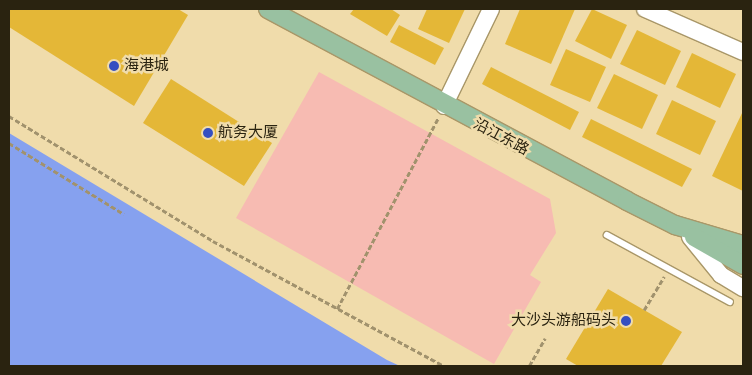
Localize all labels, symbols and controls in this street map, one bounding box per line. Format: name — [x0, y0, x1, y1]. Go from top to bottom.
place label: 海港城 — [124, 57, 169, 75]
marker: 海港城 — [108, 60, 120, 72]
street label: 沿江东路 — [470, 115, 532, 159]
place label: 航务大厦 — [218, 124, 278, 142]
marker: 航务大厦 — [202, 127, 214, 139]
place label: 大沙头游船码头 — [511, 312, 616, 330]
marker: 大沙头游船码头 — [620, 315, 632, 327]

